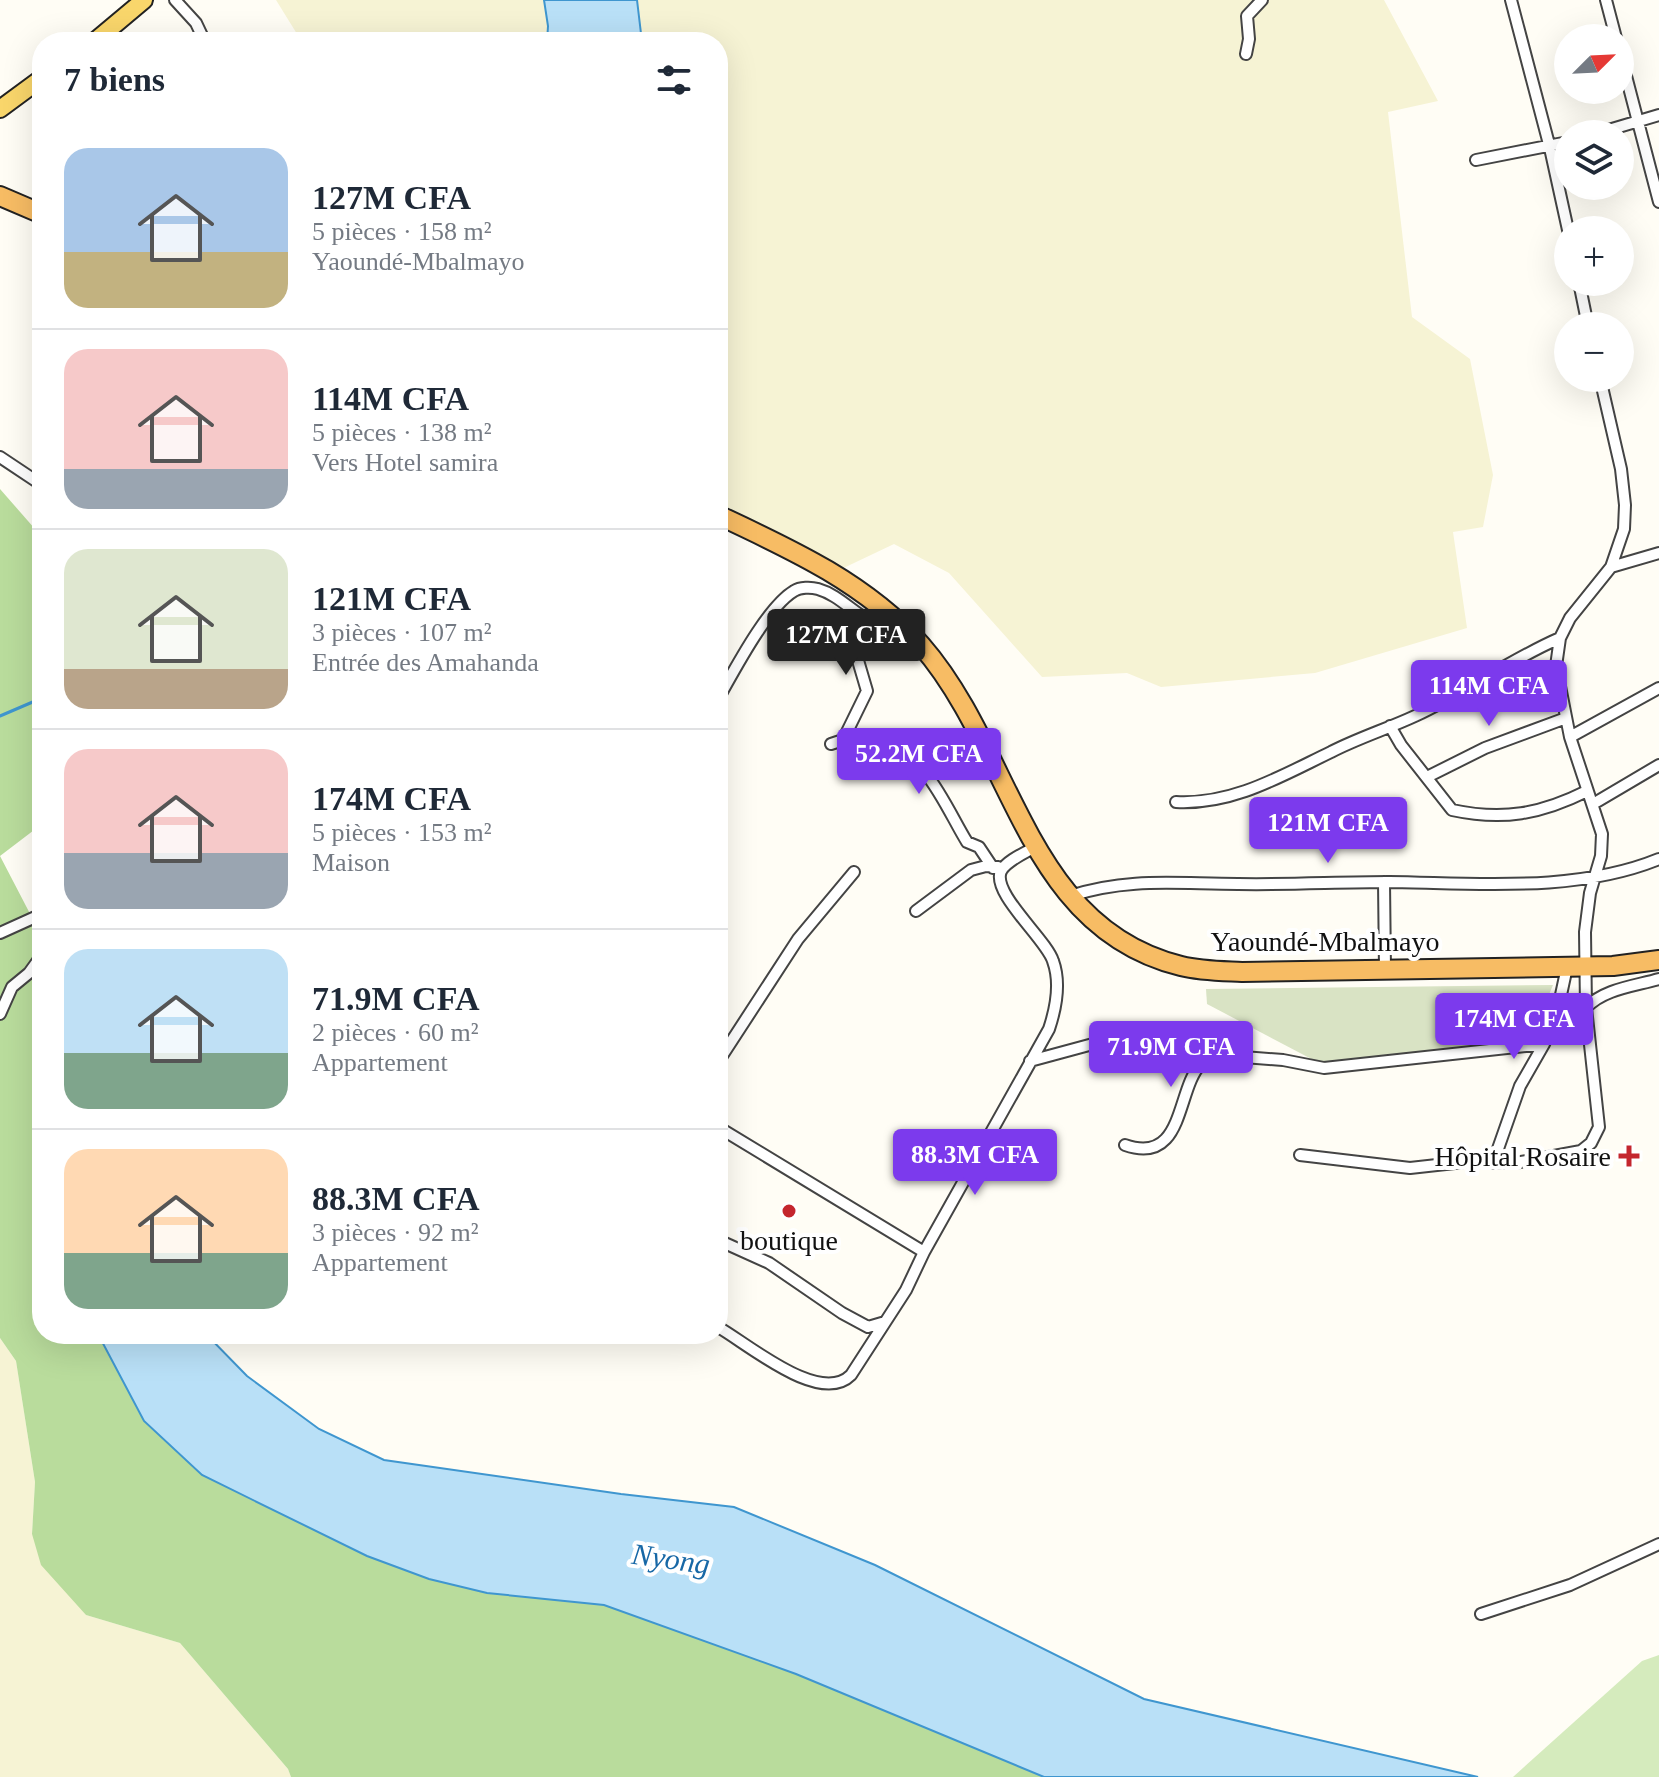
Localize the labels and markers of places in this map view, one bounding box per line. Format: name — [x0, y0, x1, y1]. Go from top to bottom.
pin: 127M CFA — [763, 609, 929, 677]
pin: 114M CFA — [1406, 660, 1572, 728]
pin: 52.2M CFA — [827, 728, 1011, 796]
pin: 121M CFA — [1245, 797, 1411, 865]
pin: 174M CFA — [1431, 993, 1597, 1061]
pin: 71.9M CFA — [1079, 1021, 1263, 1089]
pin: 88.3M CFA — [883, 1129, 1067, 1197]
place label: Hôpital Rosaire — [1434, 1141, 1611, 1172]
marker: Hôpital Rosaire — [1618, 1145, 1640, 1167]
marker: boutique — [780, 1202, 798, 1220]
place label: boutique — [740, 1225, 838, 1256]

